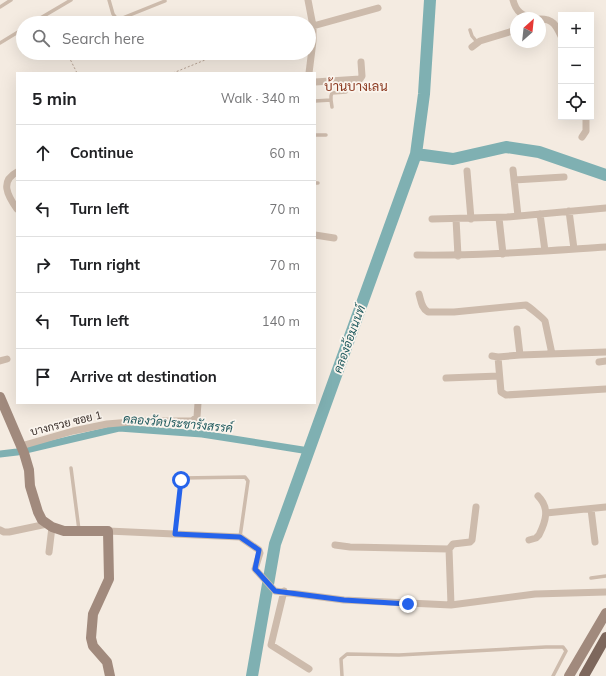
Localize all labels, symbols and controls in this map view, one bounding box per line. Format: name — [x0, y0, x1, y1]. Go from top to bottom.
north arrow — [510, 12, 546, 48]
map controls — [558, 12, 594, 120]
button: + — [558, 12, 594, 48]
search box — [16, 16, 316, 60]
icon: search — [30, 27, 52, 49]
text: Search here — [62, 29, 144, 48]
button: − — [558, 48, 594, 84]
district label: บ้านบางเลน — [324, 77, 388, 94]
button: locate — [558, 84, 594, 120]
text: 5 min — [32, 88, 77, 109]
text: Walk · 340 m — [221, 90, 300, 106]
icon: ahead — [32, 142, 54, 164]
text: Continue — [70, 143, 133, 162]
text: 60 m — [270, 145, 300, 161]
icon: left — [32, 198, 54, 220]
text: Turn left — [70, 199, 129, 218]
text: 70 m — [270, 201, 300, 217]
icon: right — [32, 254, 54, 276]
text: Turn right — [70, 255, 140, 274]
text: 70 m — [270, 257, 300, 273]
water label: คลองอ้อมนนท์ — [330, 301, 369, 375]
icon: left — [32, 310, 54, 332]
text: Turn left — [70, 311, 129, 330]
text: 140 m — [262, 313, 300, 329]
icon: arrive — [32, 366, 54, 388]
text: Arrive at destination — [70, 367, 217, 386]
street label: บางกรวย ซอย 1 — [29, 407, 103, 439]
water label: คลองวัดประชารังสรรค์ — [122, 411, 235, 435]
route start — [172, 471, 190, 489]
route end — [399, 595, 417, 613]

